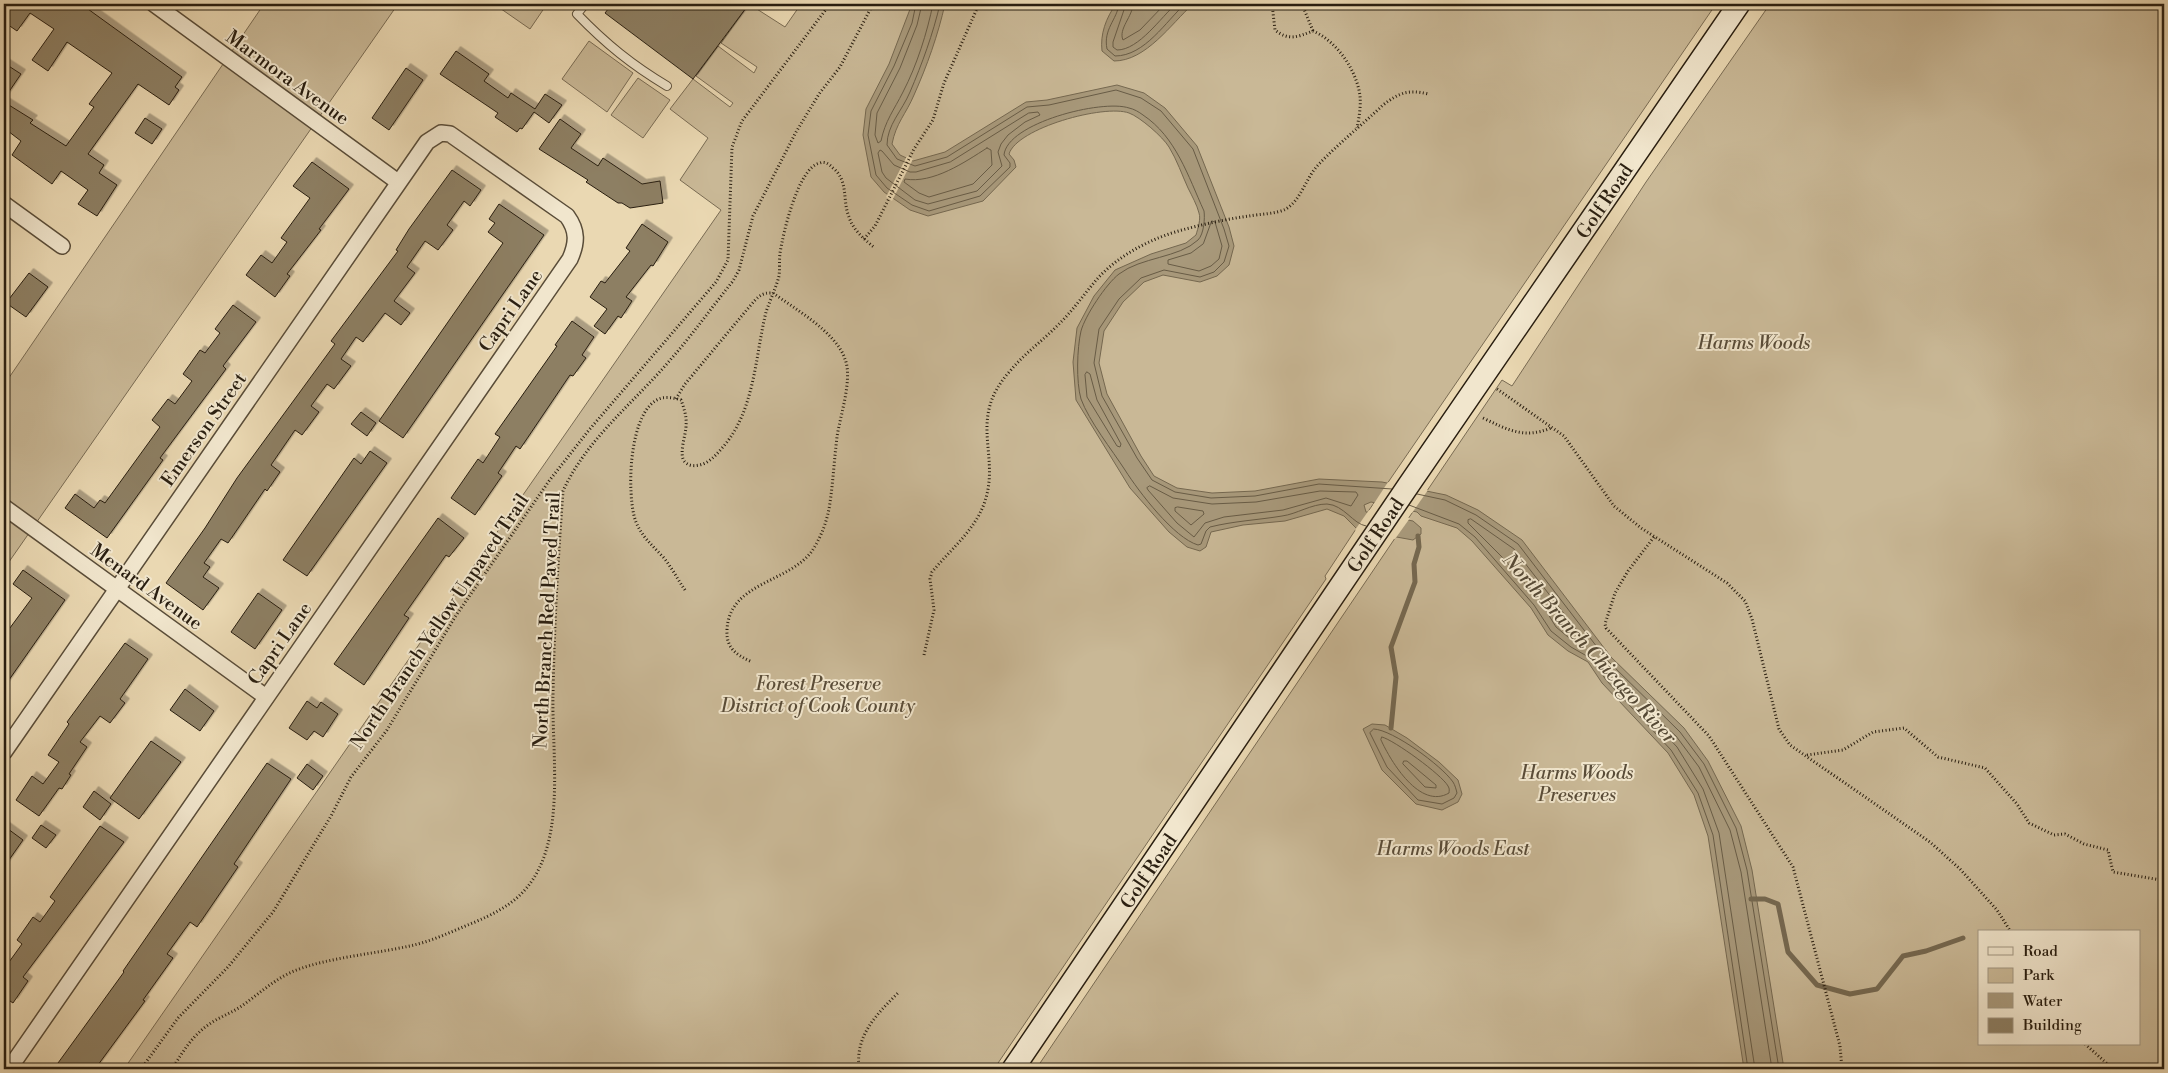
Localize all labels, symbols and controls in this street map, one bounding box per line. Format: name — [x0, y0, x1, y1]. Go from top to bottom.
street label: Marmora Avenue — [221, 25, 354, 131]
street label: Golf Road — [1571, 159, 1639, 244]
street label: Capri Lane — [474, 265, 548, 357]
park label: Harms Woods — [1697, 331, 1810, 355]
street label: Emerson Street — [156, 368, 252, 491]
street label: North Branch Yellow Unpaved Trail — [345, 489, 535, 754]
street label: North Branch Red Paved Trail — [528, 491, 566, 749]
street label: Golf Road — [1342, 493, 1410, 578]
street label: Menard Avenue — [86, 538, 207, 636]
water label: North Branch Chicago River — [1496, 548, 1682, 750]
street label: Capri Lane — [243, 598, 317, 690]
park label: Forest Preserve District of Cook County — [720, 672, 916, 718]
park label: Harms Woods Preserves — [1520, 761, 1633, 807]
street label: Golf Road — [1115, 829, 1183, 914]
park label: Harms Woods East — [1375, 837, 1530, 861]
legend — [1978, 930, 2140, 1046]
text: Road — [2023, 942, 2058, 961]
text: Park — [2023, 966, 2055, 985]
text: Water — [2022, 992, 2063, 1011]
text: Building — [2022, 1016, 2082, 1035]

